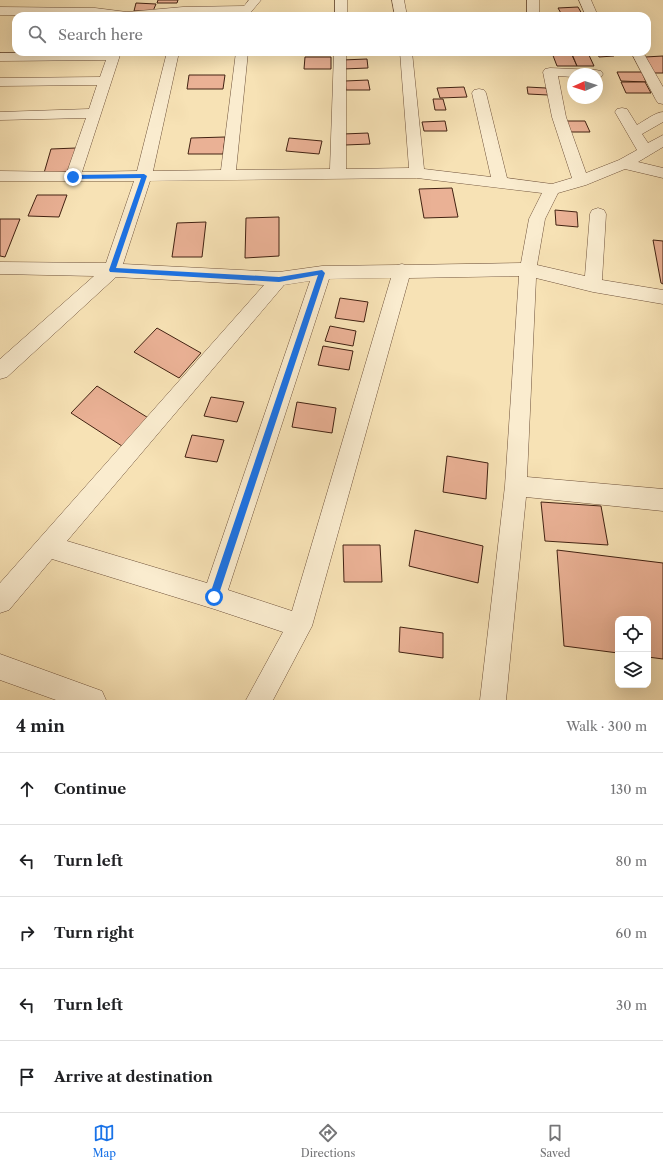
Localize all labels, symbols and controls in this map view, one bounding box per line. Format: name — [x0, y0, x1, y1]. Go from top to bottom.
search box — [12, 12, 651, 56]
icon: search — [26, 23, 48, 45]
text: Search here — [58, 25, 143, 44]
north arrow — [567, 68, 603, 104]
route end — [64, 168, 82, 186]
route start — [205, 588, 223, 606]
map controls — [615, 616, 651, 688]
button: locate — [615, 616, 651, 652]
button: layers — [615, 652, 651, 688]
text: 4 min — [16, 716, 65, 736]
text: Walk · 300 m — [566, 718, 647, 734]
icon: ahead — [16, 778, 38, 800]
text: Continue — [54, 779, 126, 798]
text: 130 m — [611, 781, 647, 797]
icon: left — [16, 850, 38, 872]
text: Turn left — [54, 851, 123, 870]
text: 80 m — [615, 853, 647, 869]
icon: right — [16, 922, 38, 944]
text: Turn right — [54, 923, 134, 942]
text: 60 m — [616, 925, 647, 941]
icon: left — [16, 994, 38, 1016]
text: Turn left — [54, 995, 123, 1014]
text: 30 m — [616, 997, 647, 1013]
icon: arrive — [16, 1066, 38, 1088]
text: Arrive at destination — [54, 1067, 213, 1086]
tab: Map — [92, 1122, 116, 1160]
tab: Directions — [301, 1122, 355, 1160]
tab: Saved — [540, 1122, 571, 1160]

